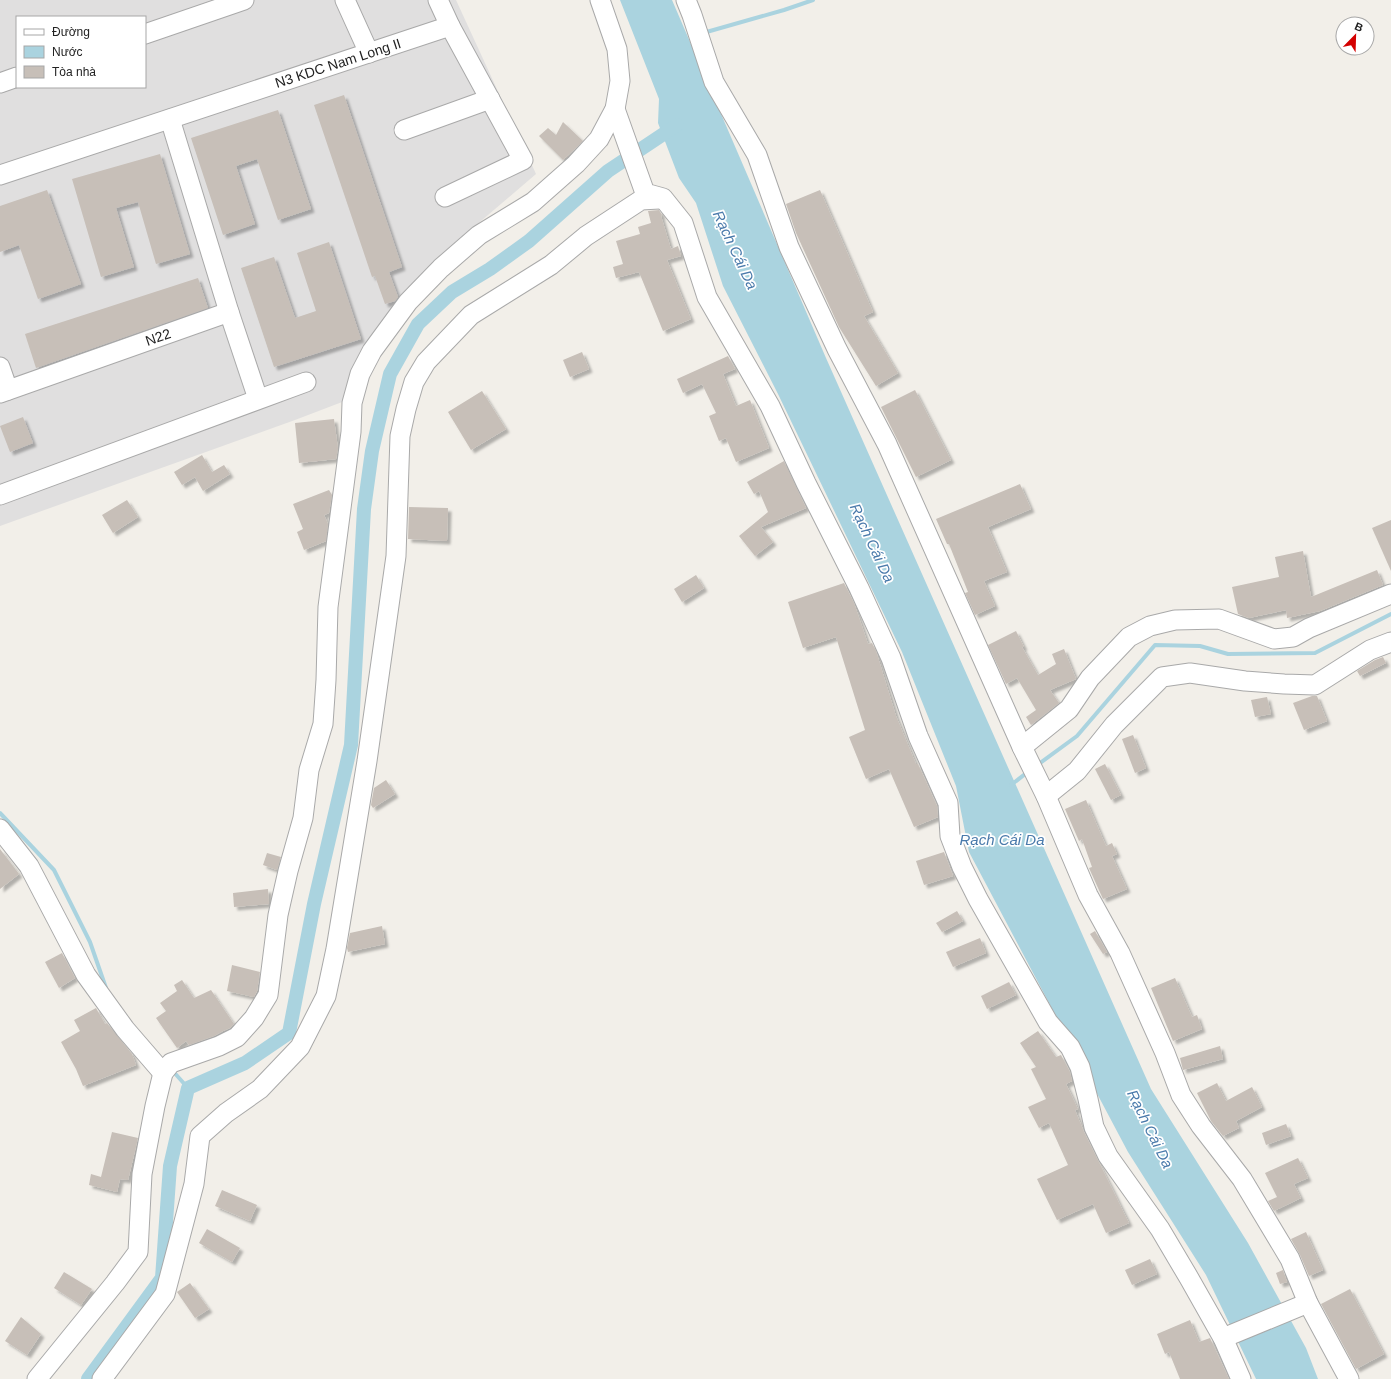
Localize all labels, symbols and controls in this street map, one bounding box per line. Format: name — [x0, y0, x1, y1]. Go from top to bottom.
legend — [16, 16, 146, 88]
north arrow — [1335, 16, 1375, 56]
text: B — [1353, 20, 1365, 34]
text: Đường — [52, 25, 90, 39]
street label: N3 KDC Nam Long II — [273, 35, 403, 91]
text: Nước — [52, 45, 83, 59]
text: Tòa nhà — [52, 65, 96, 79]
water label: Rạch Cái Da — [710, 208, 761, 292]
street label: N22 — [143, 325, 173, 349]
water label: Rạch Cái Da — [847, 501, 898, 585]
water label: Rạch Cái Da — [959, 831, 1045, 848]
water label: Rạch Cái Da — [1124, 1087, 1177, 1171]

